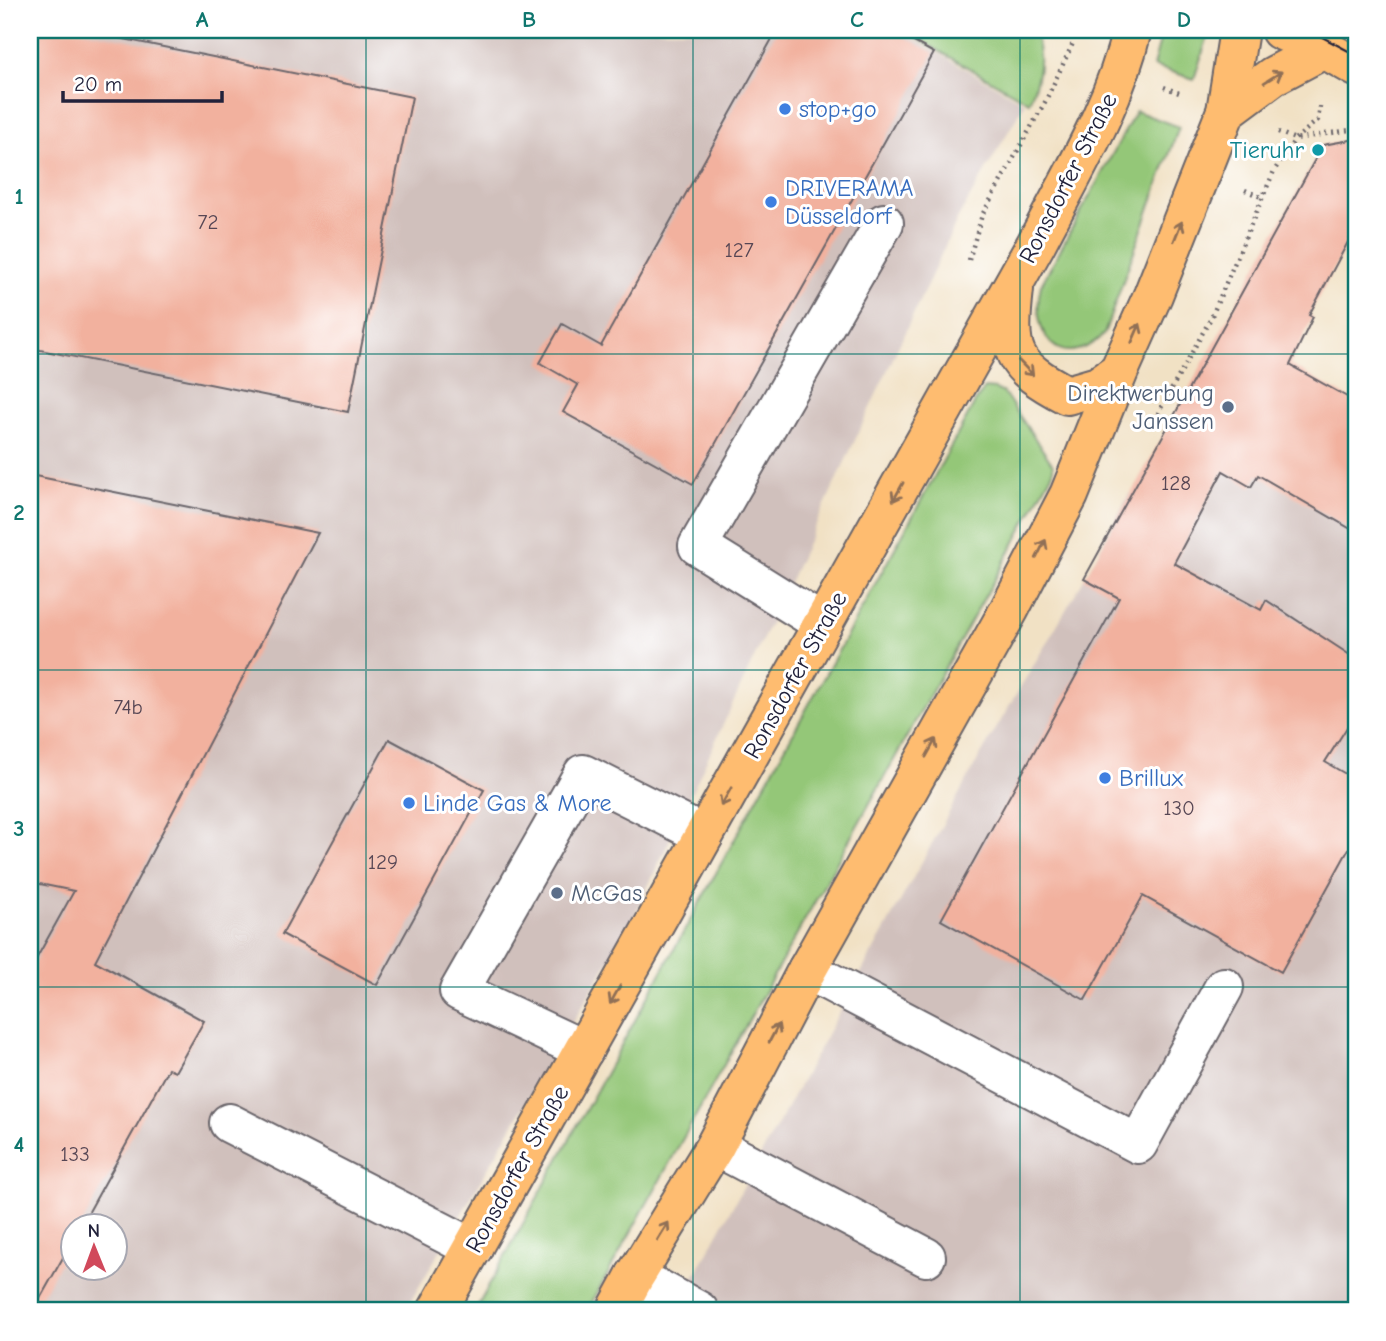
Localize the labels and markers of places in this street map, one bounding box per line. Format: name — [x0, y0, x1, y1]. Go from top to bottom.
place label: stop+go — [799, 95, 877, 123]
marker: stop+go — [777, 101, 793, 117]
place label: Tieruhr — [1230, 136, 1304, 164]
marker: Tieruhr — [1310, 142, 1326, 158]
place label: DRIVERAMA Düsseldorf — [785, 174, 914, 230]
marker: DRIVERAMA Düsseldorf — [763, 194, 779, 210]
place label: Direktwerbung Janssen — [1067, 379, 1214, 435]
marker: Direktwerbung Janssen — [1220, 399, 1236, 415]
place label: Brillux — [1119, 764, 1184, 792]
marker: Brillux — [1097, 770, 1113, 786]
place label: Linde Gas & More — [423, 789, 611, 817]
marker: Linde Gas & More — [401, 795, 417, 811]
place label: McGas — [571, 879, 642, 907]
marker: McGas — [549, 885, 565, 901]

